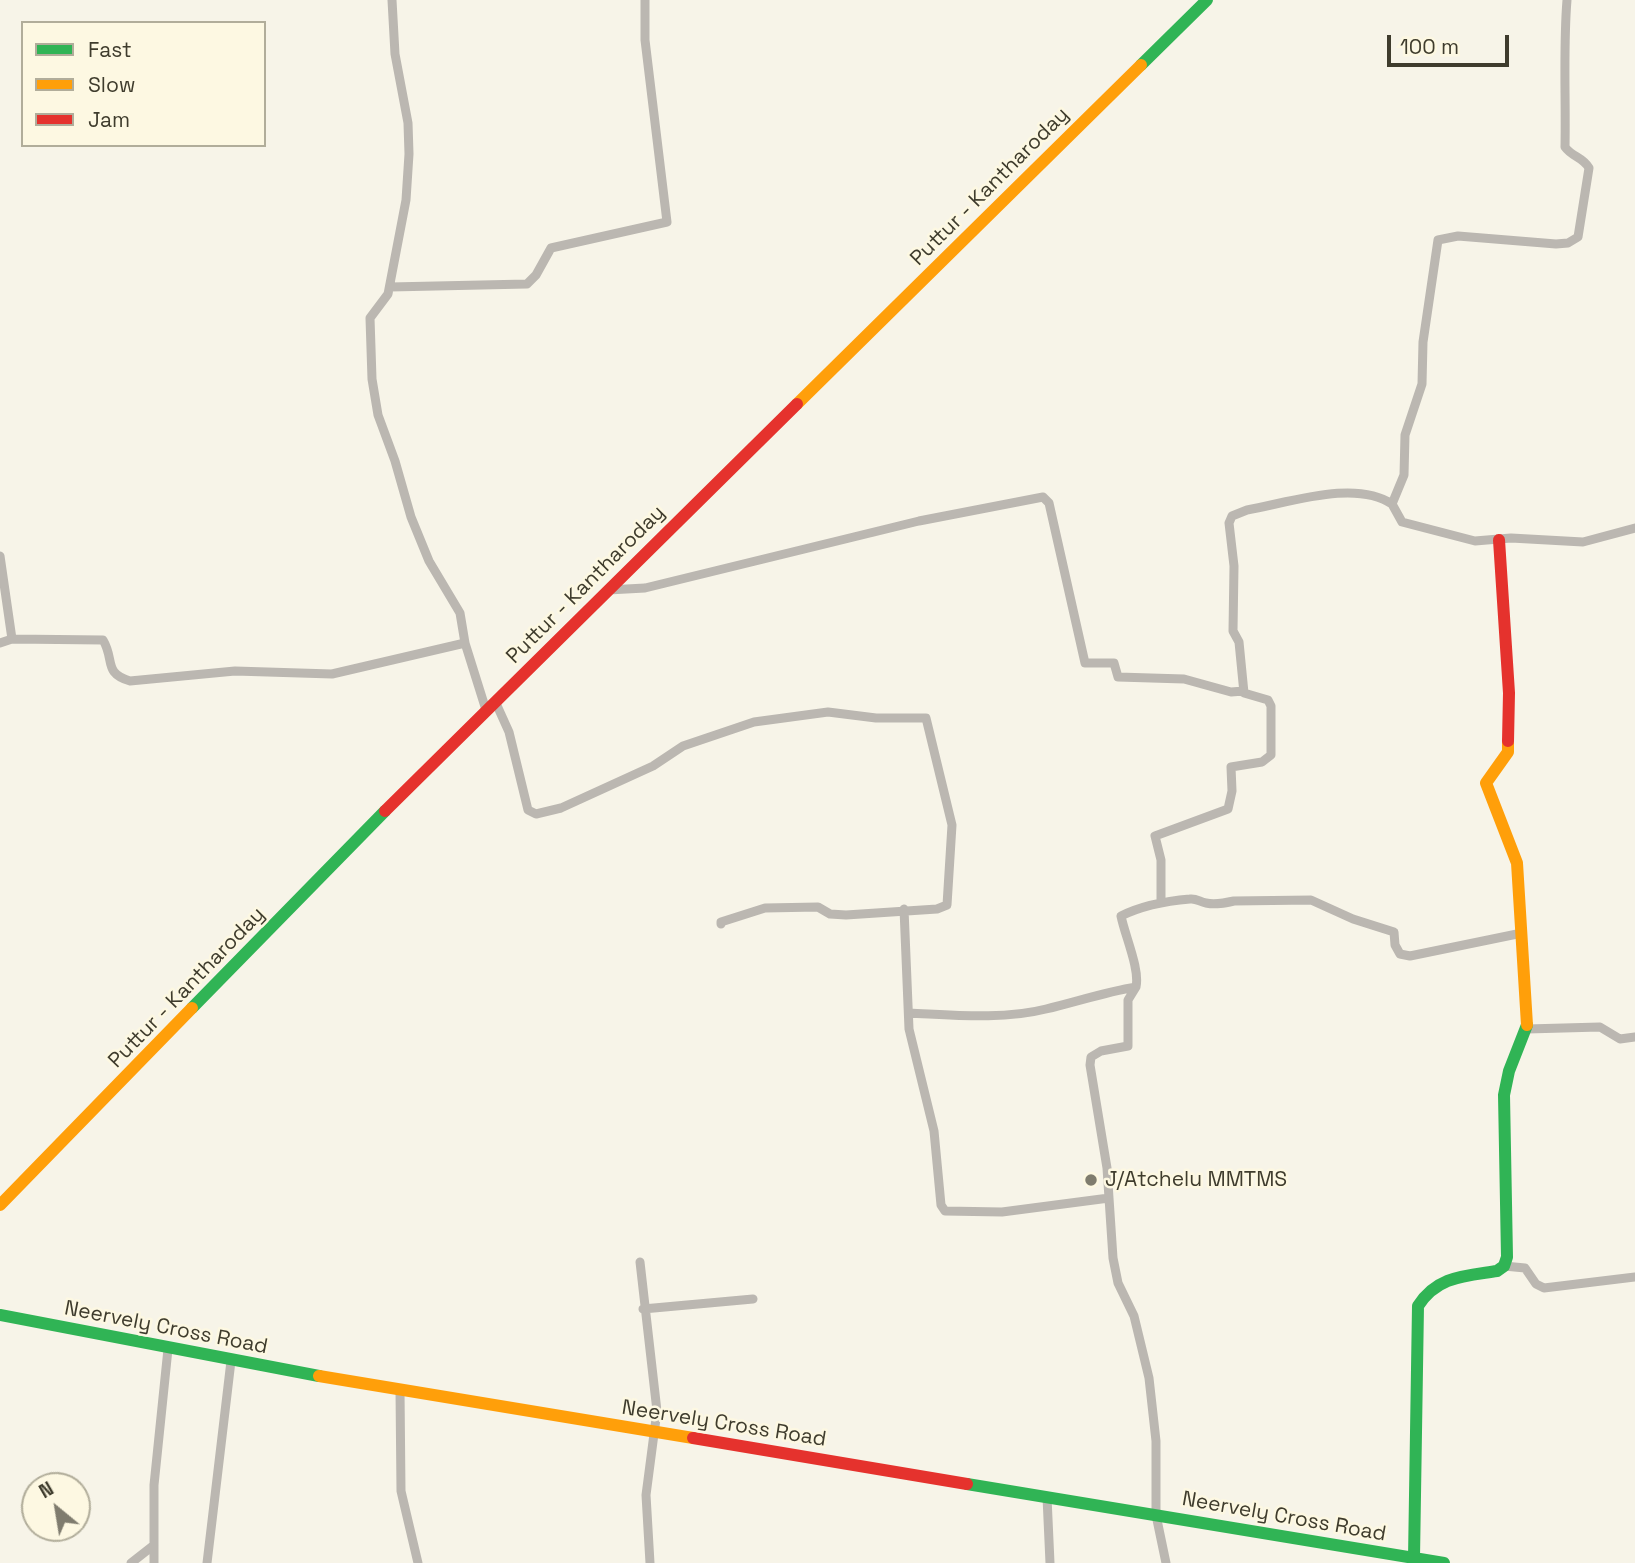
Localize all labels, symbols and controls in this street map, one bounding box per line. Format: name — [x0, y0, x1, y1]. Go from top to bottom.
legend — [21, 21, 266, 147]
scale bar — [1390, 21, 1512, 65]
text: 100 m — [1400, 33, 1459, 60]
text: Fast — [88, 36, 132, 63]
text: Slow — [88, 71, 136, 98]
street label: Puttur - Kantharoday — [906, 103, 1074, 271]
text: Jam — [88, 106, 130, 133]
street label: Puttur - Kantharoday — [502, 501, 670, 669]
street label: Puttur - Kantharoday — [104, 902, 270, 1074]
place label: J/Atchelu MMTMS — [1105, 1167, 1287, 1193]
marker: J/Atchelu MMTMS — [1083, 1172, 1099, 1188]
street label: Neervely Cross Road — [62, 1296, 270, 1360]
street label: Neervely Cross Road — [620, 1395, 828, 1453]
north arrow — [21, 1472, 91, 1542]
text: N — [34, 1476, 58, 1504]
street label: Neervely Cross Road — [1180, 1487, 1388, 1547]

